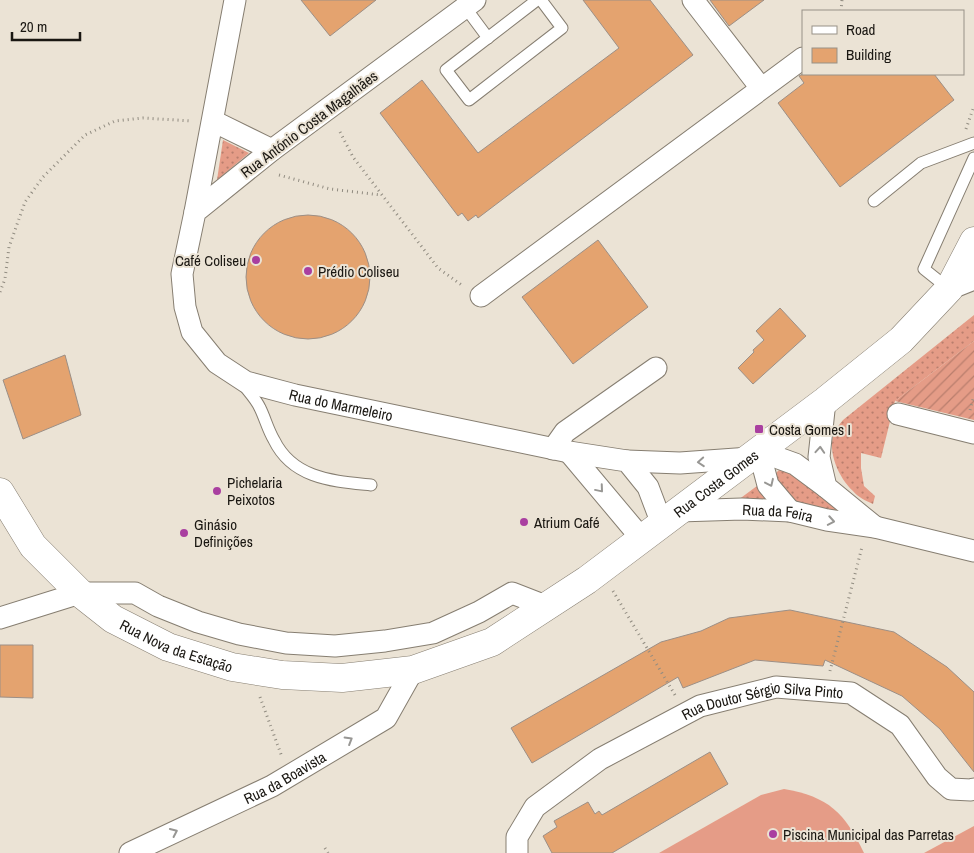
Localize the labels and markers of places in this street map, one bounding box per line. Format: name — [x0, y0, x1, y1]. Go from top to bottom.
place label: Café Coliseu — [175, 250, 246, 271]
marker: Café Coliseu — [250, 254, 262, 266]
place label: Prédio Coliseu — [318, 261, 399, 282]
marker: Prédio Coliseu — [302, 265, 314, 277]
place label: Costa Gomes I — [769, 419, 851, 440]
marker: Costa Gomes I — [753, 423, 765, 435]
place label: Pichelaria Peixotos — [227, 472, 283, 510]
marker: Pichelaria Peixotos — [211, 485, 223, 497]
place label: Atrium Café — [533, 512, 600, 533]
place label: Ginásio Definições — [194, 514, 253, 552]
marker: Atrium Café — [518, 516, 530, 528]
marker: Ginásio Definições — [178, 527, 190, 539]
place label: Piscina Municipal das Parretas — [783, 824, 954, 845]
marker: Piscina Municipal das Parretas — [767, 828, 779, 840]

